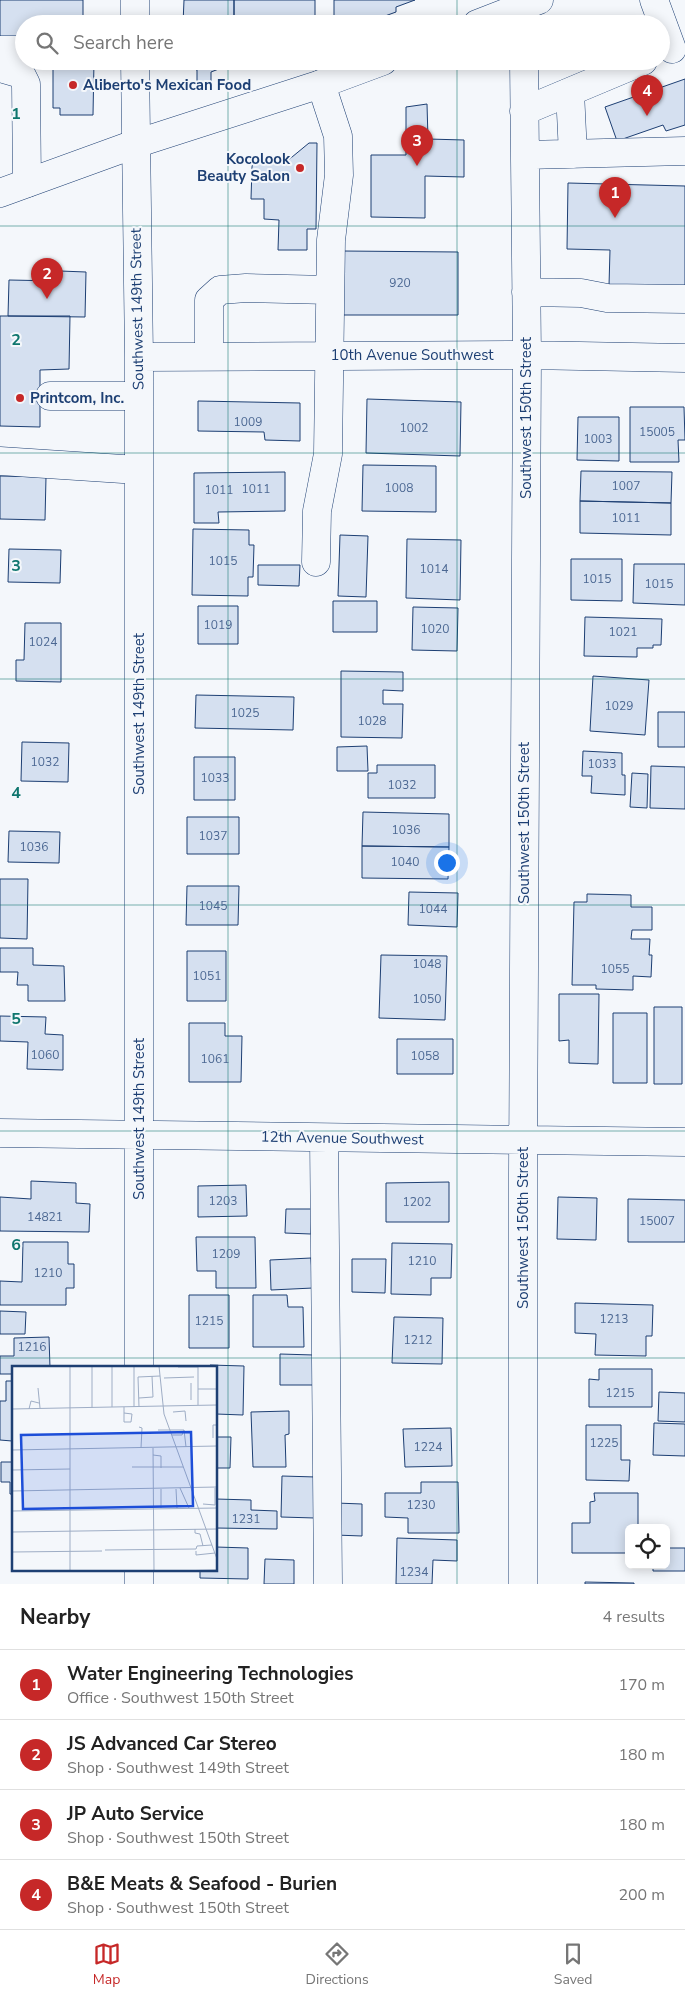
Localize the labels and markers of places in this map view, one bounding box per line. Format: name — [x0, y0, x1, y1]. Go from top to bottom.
place label: Aliberto's Mexican Food — [83, 75, 251, 95]
pin: 4 — [631, 75, 663, 116]
marker: Aliberto's Mexican Food — [67, 79, 79, 91]
pin: 3 — [401, 125, 433, 166]
place label: Kocolook Beauty Salon — [197, 149, 291, 186]
marker: Kocolook Beauty Salon — [294, 162, 306, 174]
pin: 1 — [599, 177, 631, 218]
pin: 2 — [31, 258, 63, 299]
place label: Printcom, Inc. — [30, 388, 124, 408]
marker: Printcom, Inc. — [14, 392, 26, 404]

